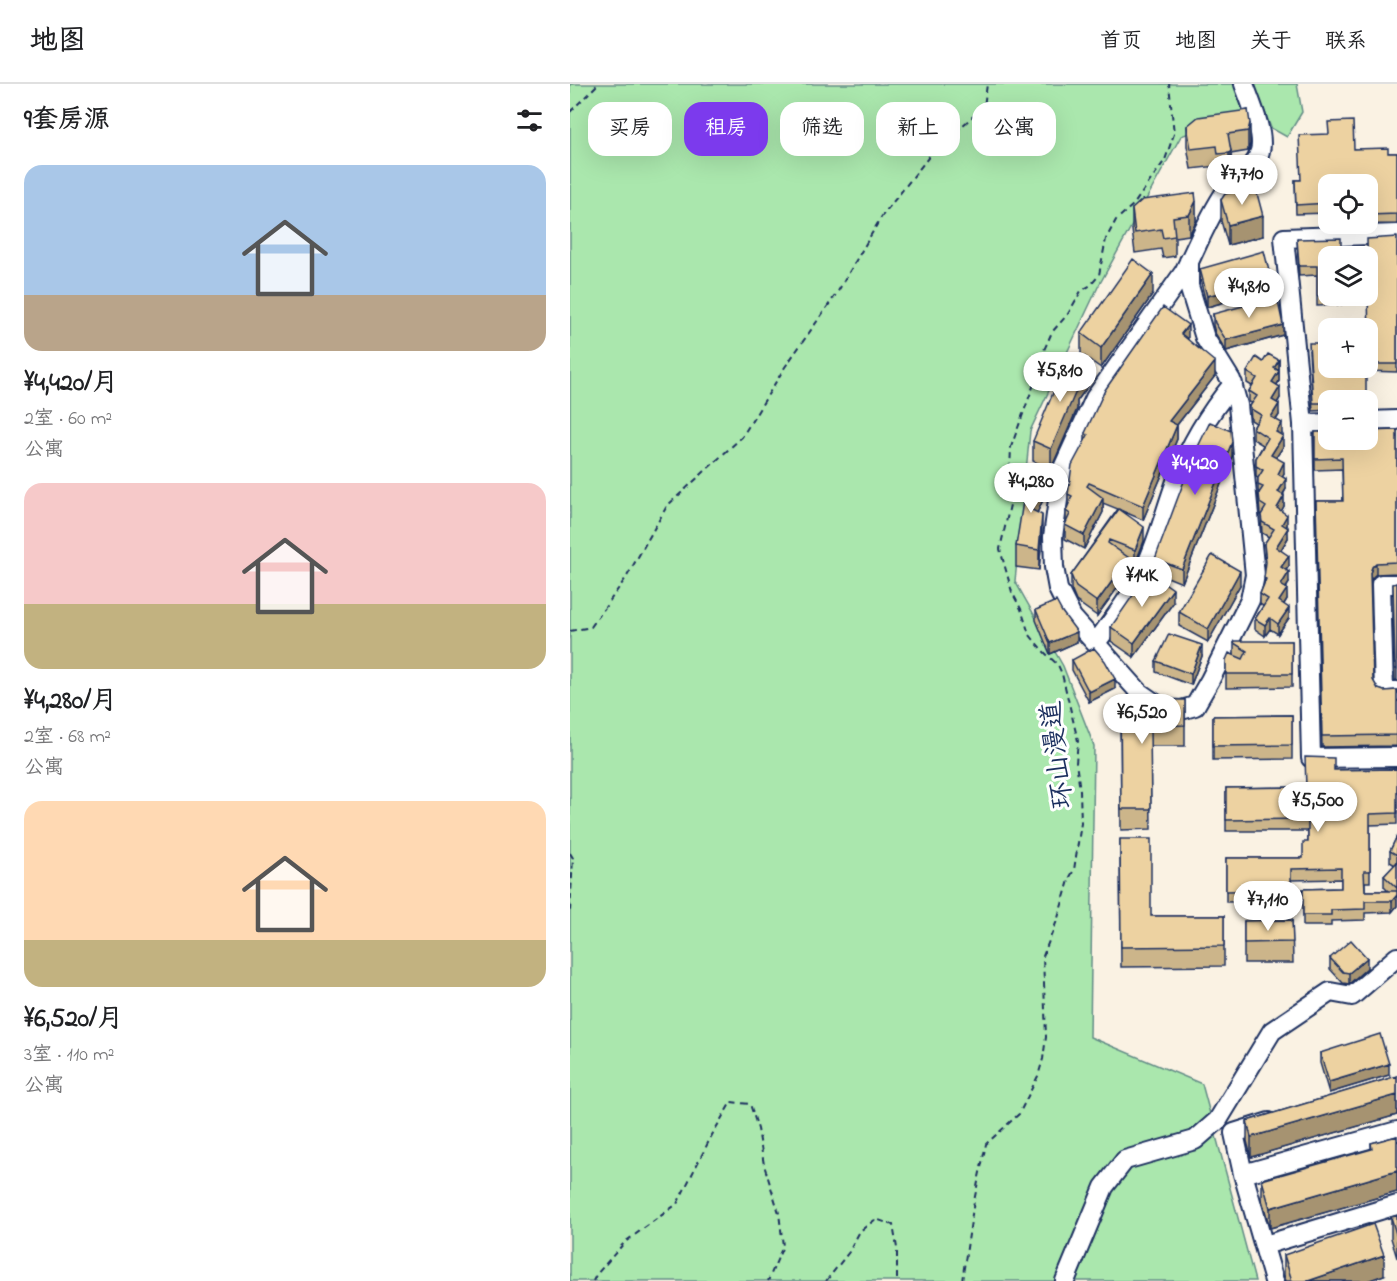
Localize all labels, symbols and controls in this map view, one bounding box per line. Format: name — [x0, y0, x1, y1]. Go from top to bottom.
text: 地图 — [30, 22, 86, 63]
text: 首页 — [1100, 27, 1142, 57]
text: 地图 — [1175, 27, 1217, 57]
text: 关于 — [1250, 27, 1292, 57]
text: 联系 — [1325, 27, 1367, 57]
text: 9套房源 — [24, 102, 110, 140]
chip: 买房 — [588, 102, 672, 156]
chip: 租房 — [684, 102, 768, 156]
chip: 筛选 — [780, 102, 864, 156]
chip: 新上 — [876, 102, 960, 156]
chip: 公寓 — [972, 102, 1056, 156]
icon: filters — [513, 104, 546, 137]
pin: ¥7,710 — [1193, 155, 1291, 206]
text: ¥7,710 — [1221, 160, 1263, 189]
map controls — [1318, 174, 1378, 450]
button: locate — [1318, 174, 1378, 234]
icon: home — [231, 204, 339, 312]
button: layers — [1318, 246, 1378, 306]
pin: ¥4,810 — [1200, 268, 1298, 319]
text: ¥4,810 — [1228, 273, 1270, 302]
button: + — [1318, 318, 1378, 378]
pin: ¥5,810 — [1011, 352, 1109, 403]
text: ¥5,810 — [1037, 357, 1083, 386]
text: ¥4,420/月 — [24, 365, 118, 403]
button: − — [1318, 390, 1378, 450]
text: 2室 · 60 m² — [24, 405, 112, 434]
text: 公寓 — [24, 436, 64, 465]
pin: ¥4,420 — [1146, 445, 1244, 496]
text: ¥4,420 — [1172, 450, 1218, 479]
pin: ¥4,280 — [982, 463, 1080, 514]
text: ¥4,280 — [1008, 468, 1054, 497]
icon: home — [231, 522, 339, 630]
pin: ¥14K — [1106, 557, 1178, 608]
text: ¥14K — [1126, 562, 1158, 591]
text: ¥4,280/月 — [24, 683, 117, 721]
pin: ¥6,520 — [1093, 694, 1191, 745]
street label: 环山漫道 — [1033, 699, 1084, 811]
text: ¥6,520 — [1117, 699, 1167, 728]
text: 2室 · 68 m² — [24, 723, 111, 752]
text: 公寓 — [24, 754, 64, 783]
pin: ¥5,500 — [1269, 782, 1367, 833]
text: ¥5,500 — [1292, 787, 1344, 816]
icon: home — [231, 840, 339, 948]
pin: ¥7,110 — [1219, 881, 1317, 932]
text: ¥7,110 — [1248, 886, 1288, 915]
text: ¥6,520/月 — [24, 1001, 123, 1039]
text: 3室 · 110 m² — [24, 1041, 114, 1070]
text: 公寓 — [24, 1072, 64, 1101]

